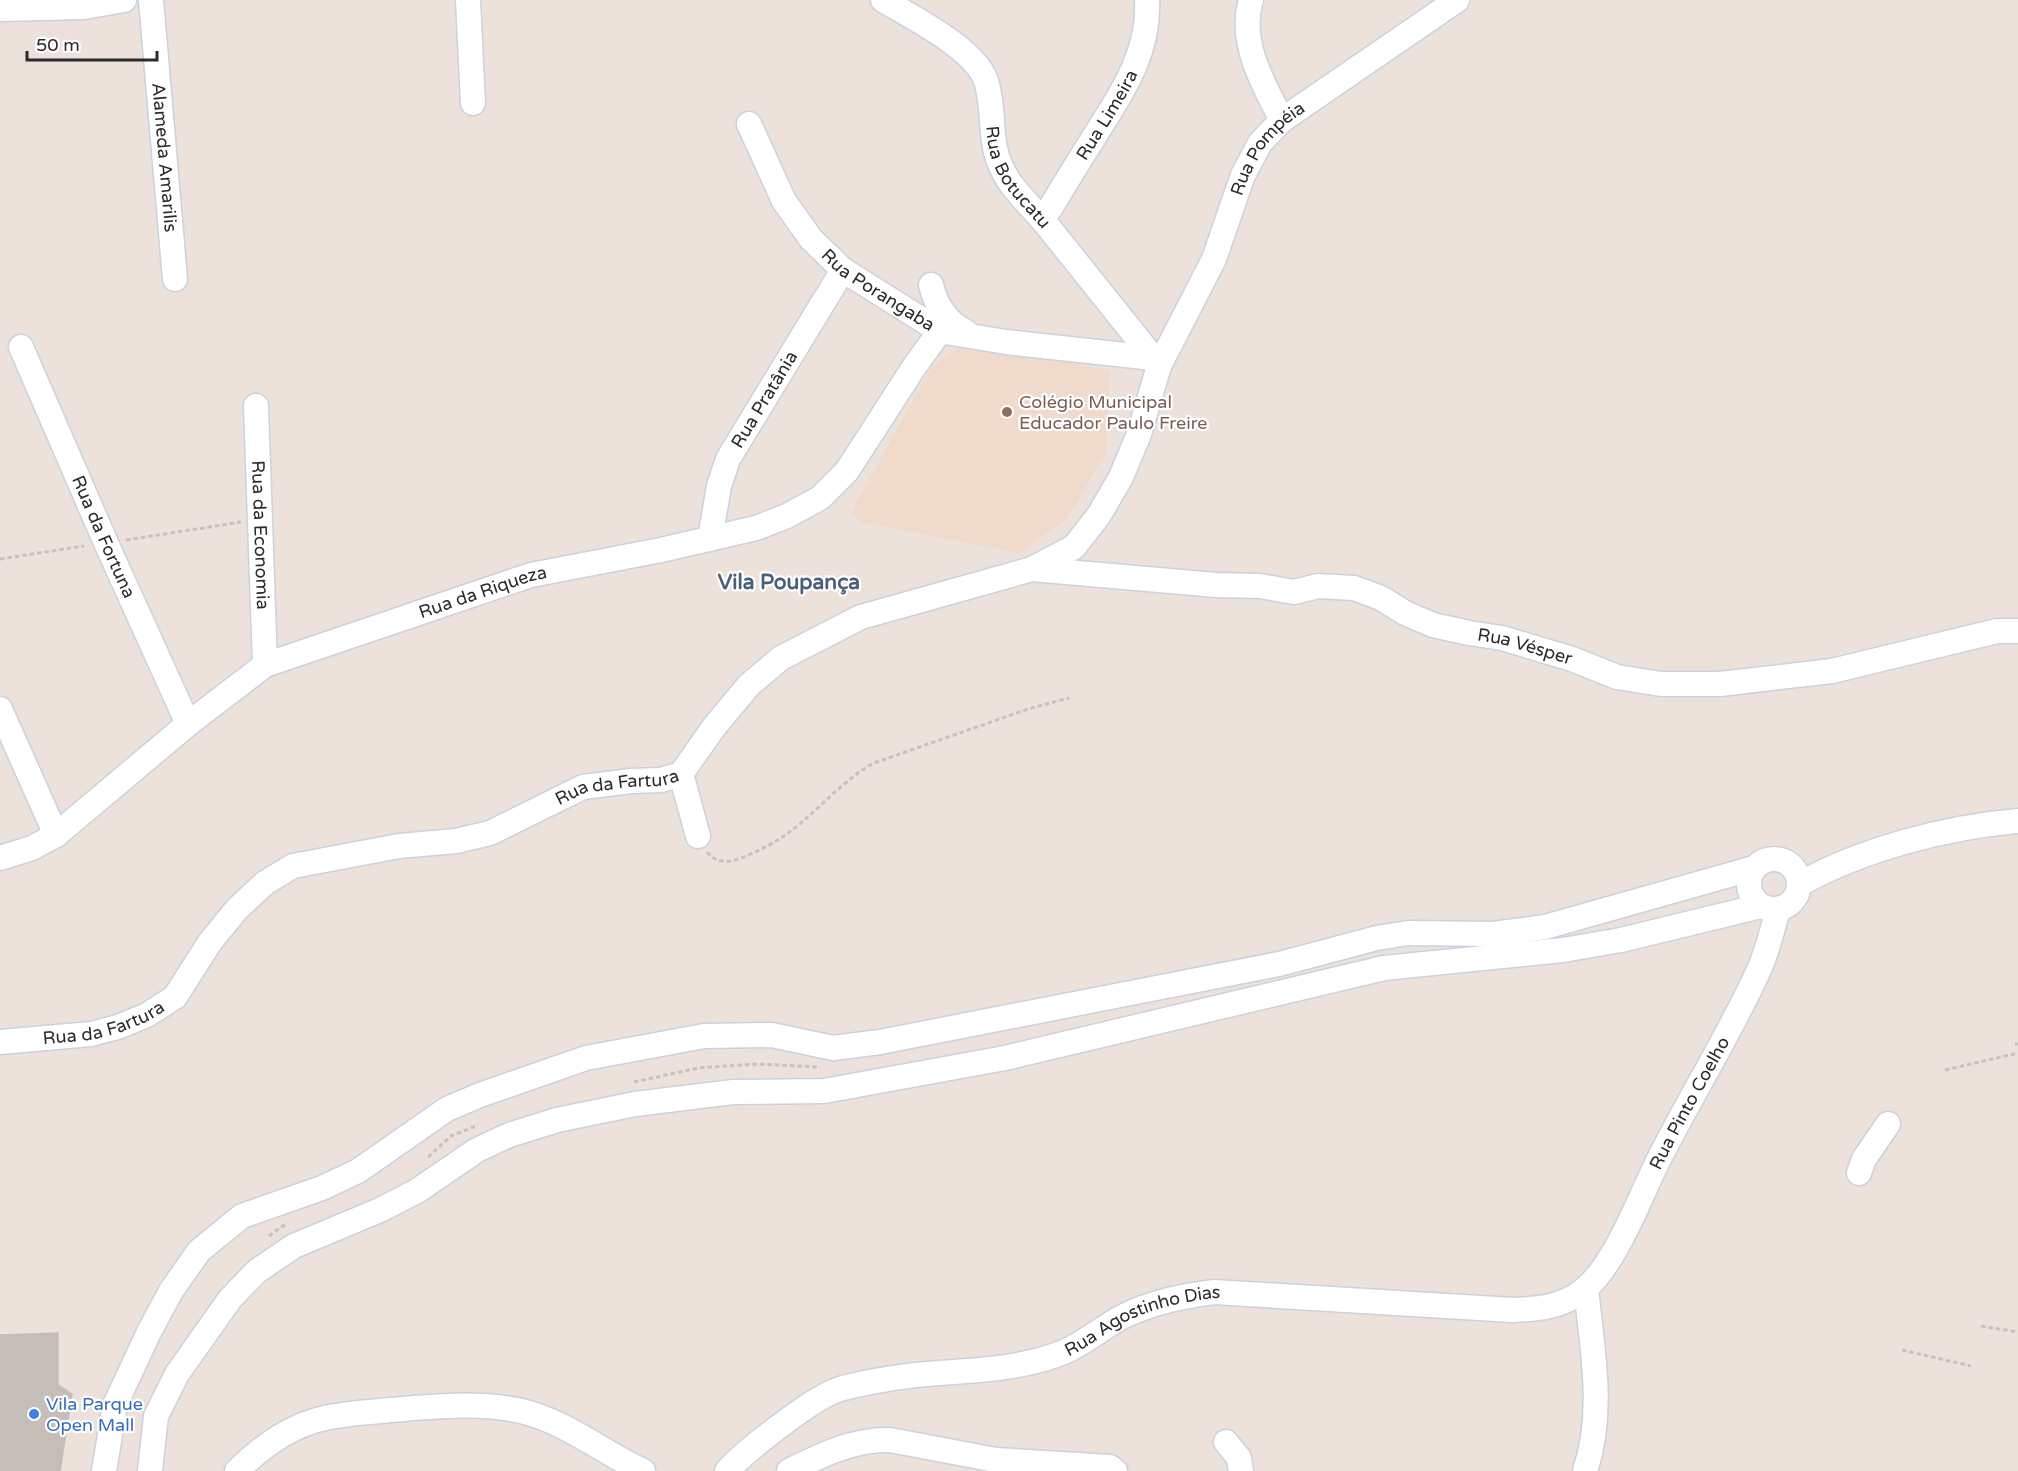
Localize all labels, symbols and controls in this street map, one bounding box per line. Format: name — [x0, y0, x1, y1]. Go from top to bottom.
scale bar — [27, 24, 158, 62]
text: 50 m — [36, 34, 80, 56]
street label: Rua Limeira — [1071, 66, 1142, 164]
street label: Alameda Amarilis — [147, 82, 182, 233]
street label: Rua Pompéia — [1226, 97, 1309, 198]
street label: Rua Botucatu — [981, 125, 1055, 233]
street label: Rua Porangaba — [817, 244, 939, 336]
street label: Rua Pratânia — [726, 347, 802, 452]
place label: Colégio Municipal Educador Paulo Freire — [1019, 391, 1207, 434]
marker: Colégio Municipal Educador Paulo Freire — [1000, 405, 1014, 419]
street label: Rua da Economia — [247, 460, 274, 610]
street label: Rua da Fortuna — [67, 472, 140, 602]
street label: Rua da Riqueza — [416, 561, 549, 623]
district label: Vila Poupança — [718, 570, 860, 595]
street label: Rua Vésper — [1476, 623, 1575, 670]
street label: Rua da Fartura — [552, 764, 682, 810]
street label: Rua da Fartura — [42, 996, 169, 1049]
street label: Rua Pinto Coelho — [1645, 1033, 1734, 1173]
street label: Rua Agostinho Dias — [1061, 1281, 1221, 1361]
place label: Vila Parque Open Mall — [46, 1393, 143, 1436]
marker: Vila Parque Open Mall — [27, 1407, 41, 1421]

